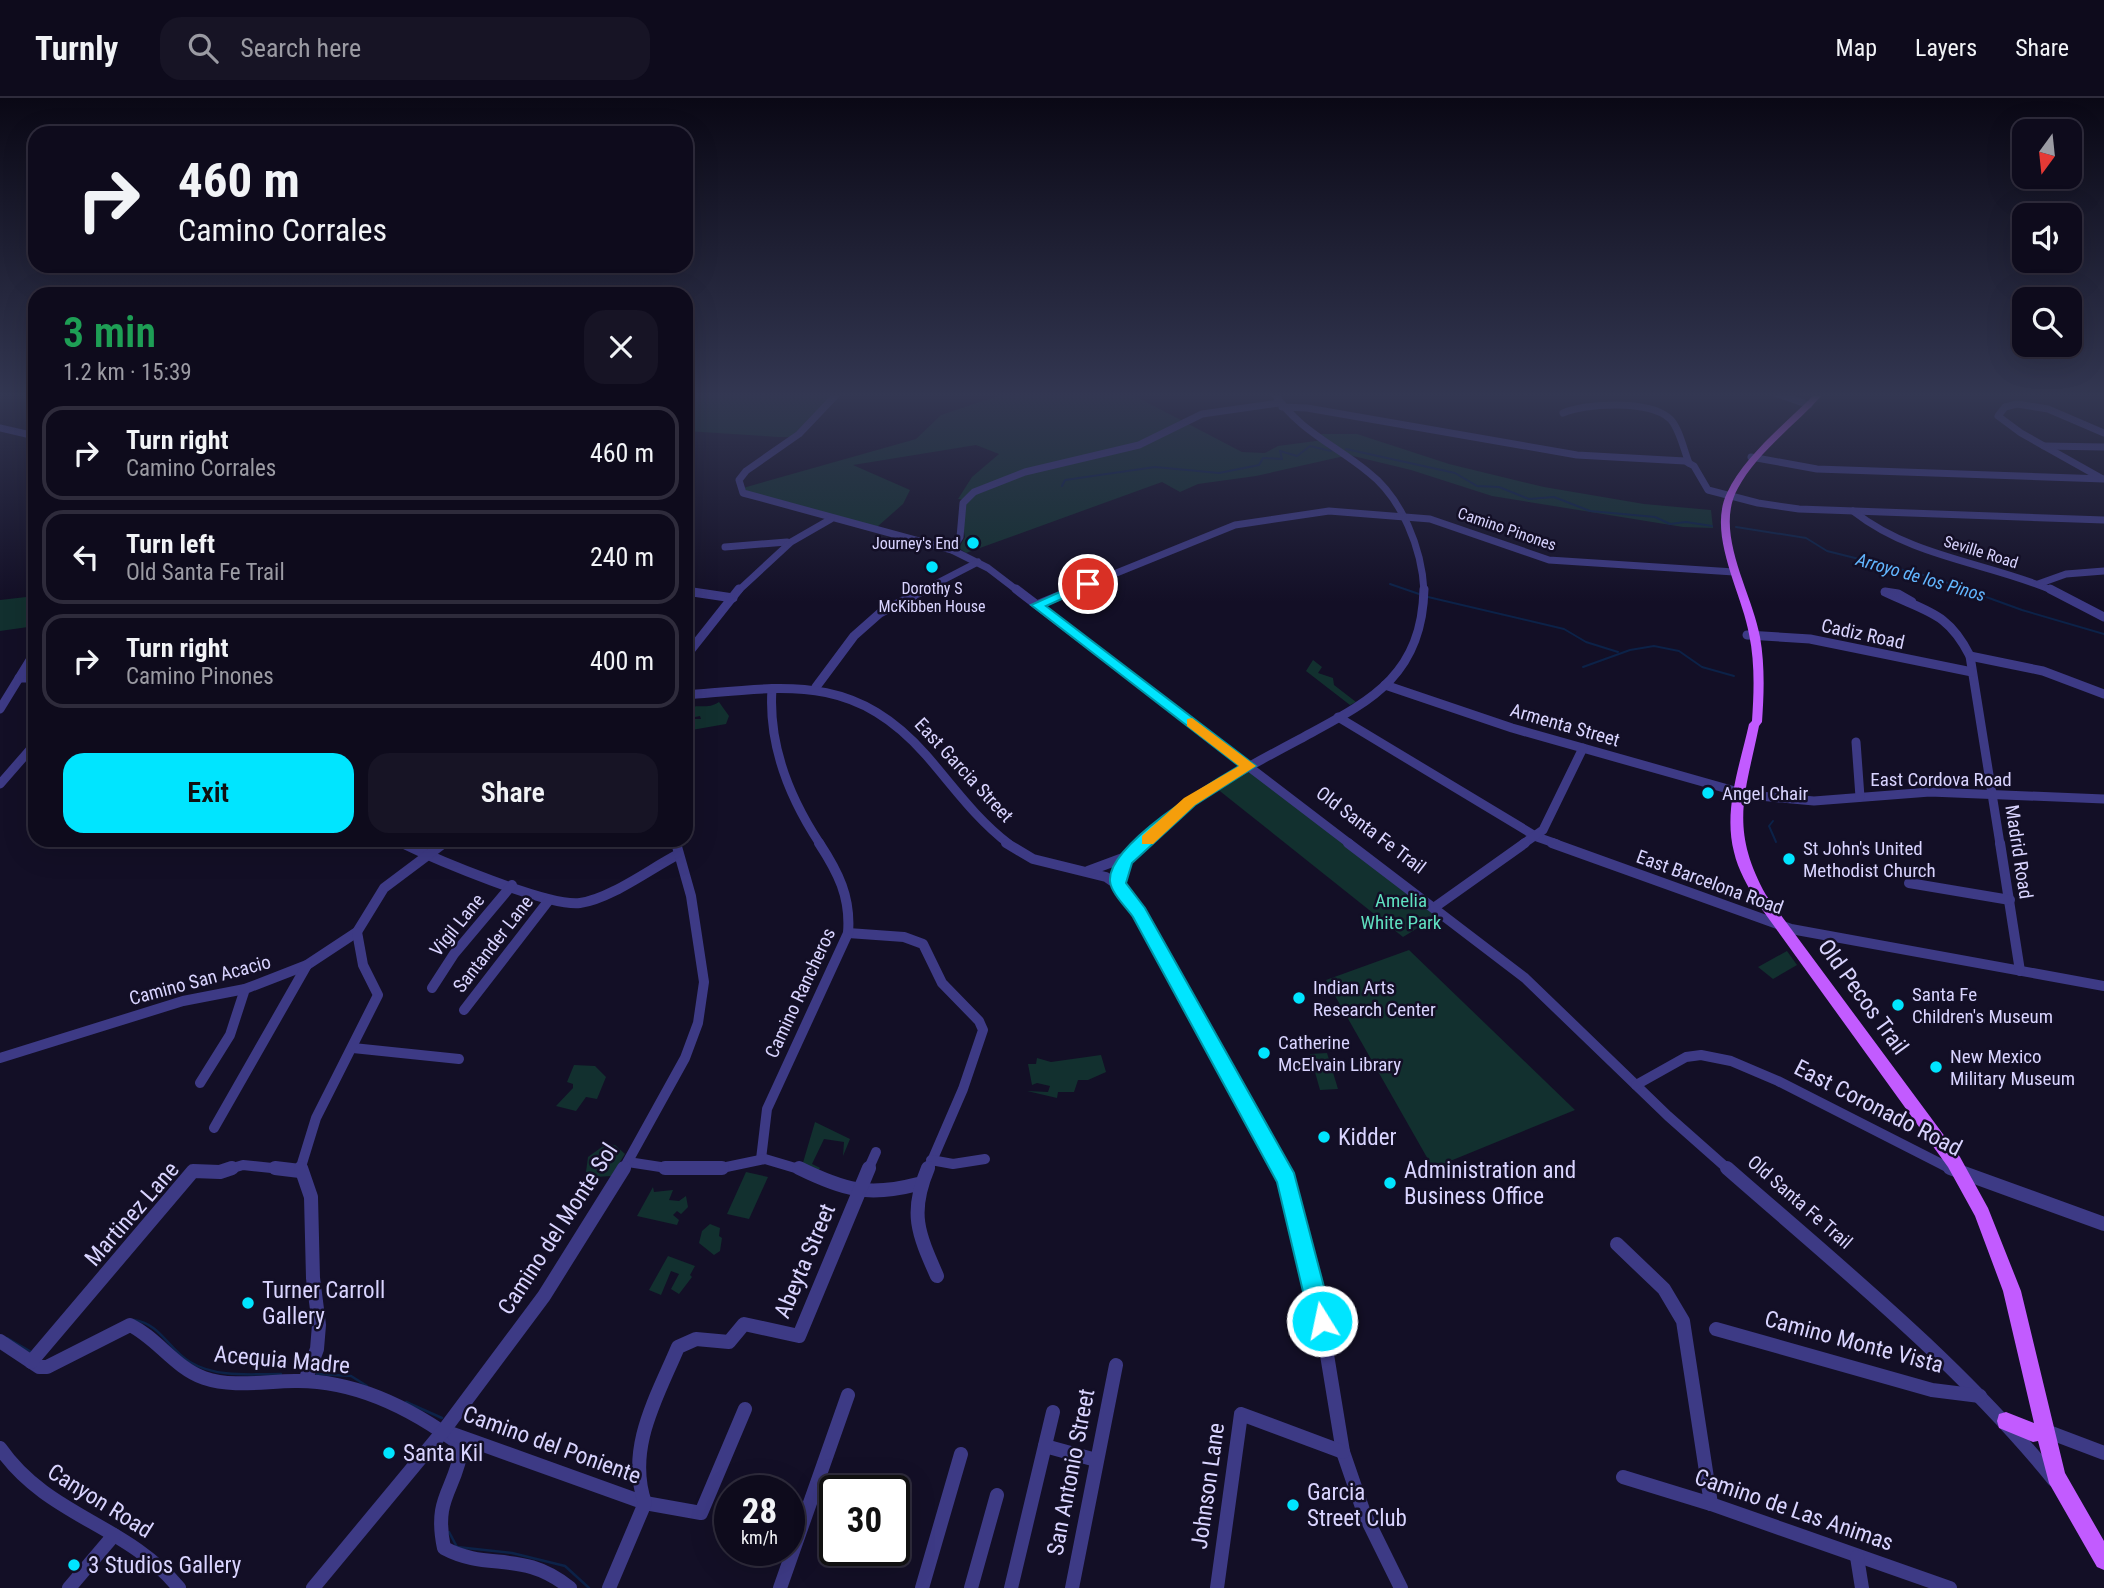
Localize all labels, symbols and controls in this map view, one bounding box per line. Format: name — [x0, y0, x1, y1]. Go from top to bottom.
search box — [160, 17, 650, 80]
text: Turnly — [35, 29, 118, 68]
icon: search — [184, 29, 222, 67]
text: Search here — [240, 33, 361, 63]
text: Map — [1836, 34, 1877, 62]
text: Layers — [1915, 34, 1977, 62]
text: Share — [2015, 34, 2069, 62]
north arrow — [2012, 119, 2082, 189]
map controls — [2012, 119, 2082, 357]
text: 460 m — [178, 152, 300, 209]
icon: right — [63, 154, 154, 245]
button: sound — [2012, 203, 2082, 273]
text: Camino Corrales — [178, 211, 387, 249]
button: search — [2012, 287, 2082, 357]
text: 3 min — [63, 308, 156, 357]
button: close — [584, 310, 658, 384]
text: 1.2 km · 15:39 — [63, 359, 192, 386]
text: Turn right — [126, 425, 228, 455]
icon: right — [67, 434, 105, 472]
text: 460 m — [590, 438, 654, 468]
text: Camino Corrales — [126, 455, 276, 482]
street label: Camino Pinones — [1455, 503, 1559, 555]
text: Turn left — [126, 529, 215, 559]
street label: Seville Road — [1941, 532, 2021, 572]
place label: Journey's End — [872, 534, 959, 553]
marker: Journey's End — [965, 535, 981, 551]
icon: left — [67, 538, 105, 576]
text: 240 m — [590, 542, 654, 572]
water label: Arroyo de los Pinos — [1853, 548, 1988, 606]
pin — [1058, 554, 1118, 614]
text: Old Santa Fe Trail — [126, 559, 285, 586]
marker: Dorothy S McKibben House — [924, 559, 940, 575]
icon: arrive — [1069, 565, 1107, 603]
place label: Dorothy S McKibben House — [878, 579, 986, 616]
street label: Cadiz Road — [1819, 614, 1907, 654]
text: Turn right — [126, 633, 228, 663]
icon: right — [67, 642, 105, 680]
text: 400 m — [590, 646, 654, 676]
text: Camino Pinones — [126, 663, 274, 690]
street label: Armenta Street — [1508, 698, 1622, 752]
street label: East Garcia Street — [910, 713, 1018, 827]
button: Exit — [63, 753, 354, 833]
button: Share — [368, 753, 658, 833]
street label: East Cordova Road — [1870, 768, 2012, 791]
street label: Old Santa Fe Trail — [1312, 781, 1430, 879]
place label: Angel Chair — [1722, 782, 1809, 805]
marker: Angel Chair — [1700, 785, 1716, 801]
street label: Madrid Road — [2000, 803, 2038, 901]
place label: St John's United Methodist Church — [1803, 837, 1936, 882]
street label: East Barcelona Road — [1633, 845, 1787, 919]
marker: St John's United Methodist Church — [1781, 851, 1797, 867]
street label: Vigil Lane — [425, 889, 489, 961]
park label: Amelia White Park — [1361, 889, 1442, 934]
street label: Santander Lane — [448, 891, 538, 997]
street label: Camino Rancheros — [760, 924, 840, 1062]
street label: Old Pecos Trail — [1812, 934, 1914, 1060]
street label: Camino San Acacio — [127, 950, 273, 1010]
place label: Indian Arts Research Center — [1313, 976, 1436, 1021]
place label: Santa Fe Children's Museum — [1912, 983, 2053, 1028]
marker: Indian Arts Research Center — [1291, 990, 1307, 1006]
marker: Santa Fe Children's Museum — [1890, 997, 1906, 1013]
place label: Catherine McElvain Library — [1278, 1031, 1401, 1076]
marker: Catherine McElvain Library — [1256, 1045, 1272, 1061]
place label: New Mexico Military Museum — [1950, 1045, 2075, 1090]
street label: East Coronado Road — [1790, 1054, 1966, 1162]
marker: New Mexico Military Museum — [1928, 1059, 1944, 1075]
place label: Kidder — [1338, 1124, 1396, 1151]
marker: Kidder — [1316, 1129, 1332, 1145]
street label: Camino del Monte Sol — [492, 1138, 624, 1320]
street label: Old Santa Fe Trail — [1743, 1150, 1857, 1254]
street label: Martinez Lane — [79, 1156, 185, 1272]
place label: Administration and Business Office — [1404, 1157, 1576, 1210]
marker: Administration and Business Office — [1382, 1175, 1398, 1191]
street label: Abeyta Street — [769, 1200, 841, 1322]
place label: Turner Carroll Gallery — [262, 1277, 385, 1330]
position arrow — [1285, 1284, 1359, 1358]
marker: Turner Carroll Gallery — [240, 1295, 256, 1311]
street label: Camino Monte Vista — [1762, 1305, 1946, 1379]
street label: Acequia Madre — [213, 1341, 351, 1379]
street label: San Antonio Street — [1042, 1386, 1100, 1558]
street label: Camino del Poniente — [459, 1400, 645, 1490]
street label: Johnson Lane — [1186, 1421, 1230, 1551]
place label: Santa Kil — [403, 1440, 483, 1467]
marker: Santa Kil — [381, 1445, 397, 1461]
street label: Canyon Road — [42, 1458, 158, 1544]
street label: Camino de Las Animas — [1691, 1463, 1897, 1557]
speed limit sign: 30 — [819, 1475, 910, 1566]
place label: Garcia Street Club — [1307, 1479, 1407, 1532]
text: 28 — [742, 1491, 777, 1532]
marker: Garcia Street Club — [1285, 1497, 1301, 1513]
text: km/h — [741, 1527, 778, 1548]
place label: 3 Studios Gallery — [88, 1552, 242, 1579]
marker: 3 Studios Gallery — [66, 1557, 82, 1573]

